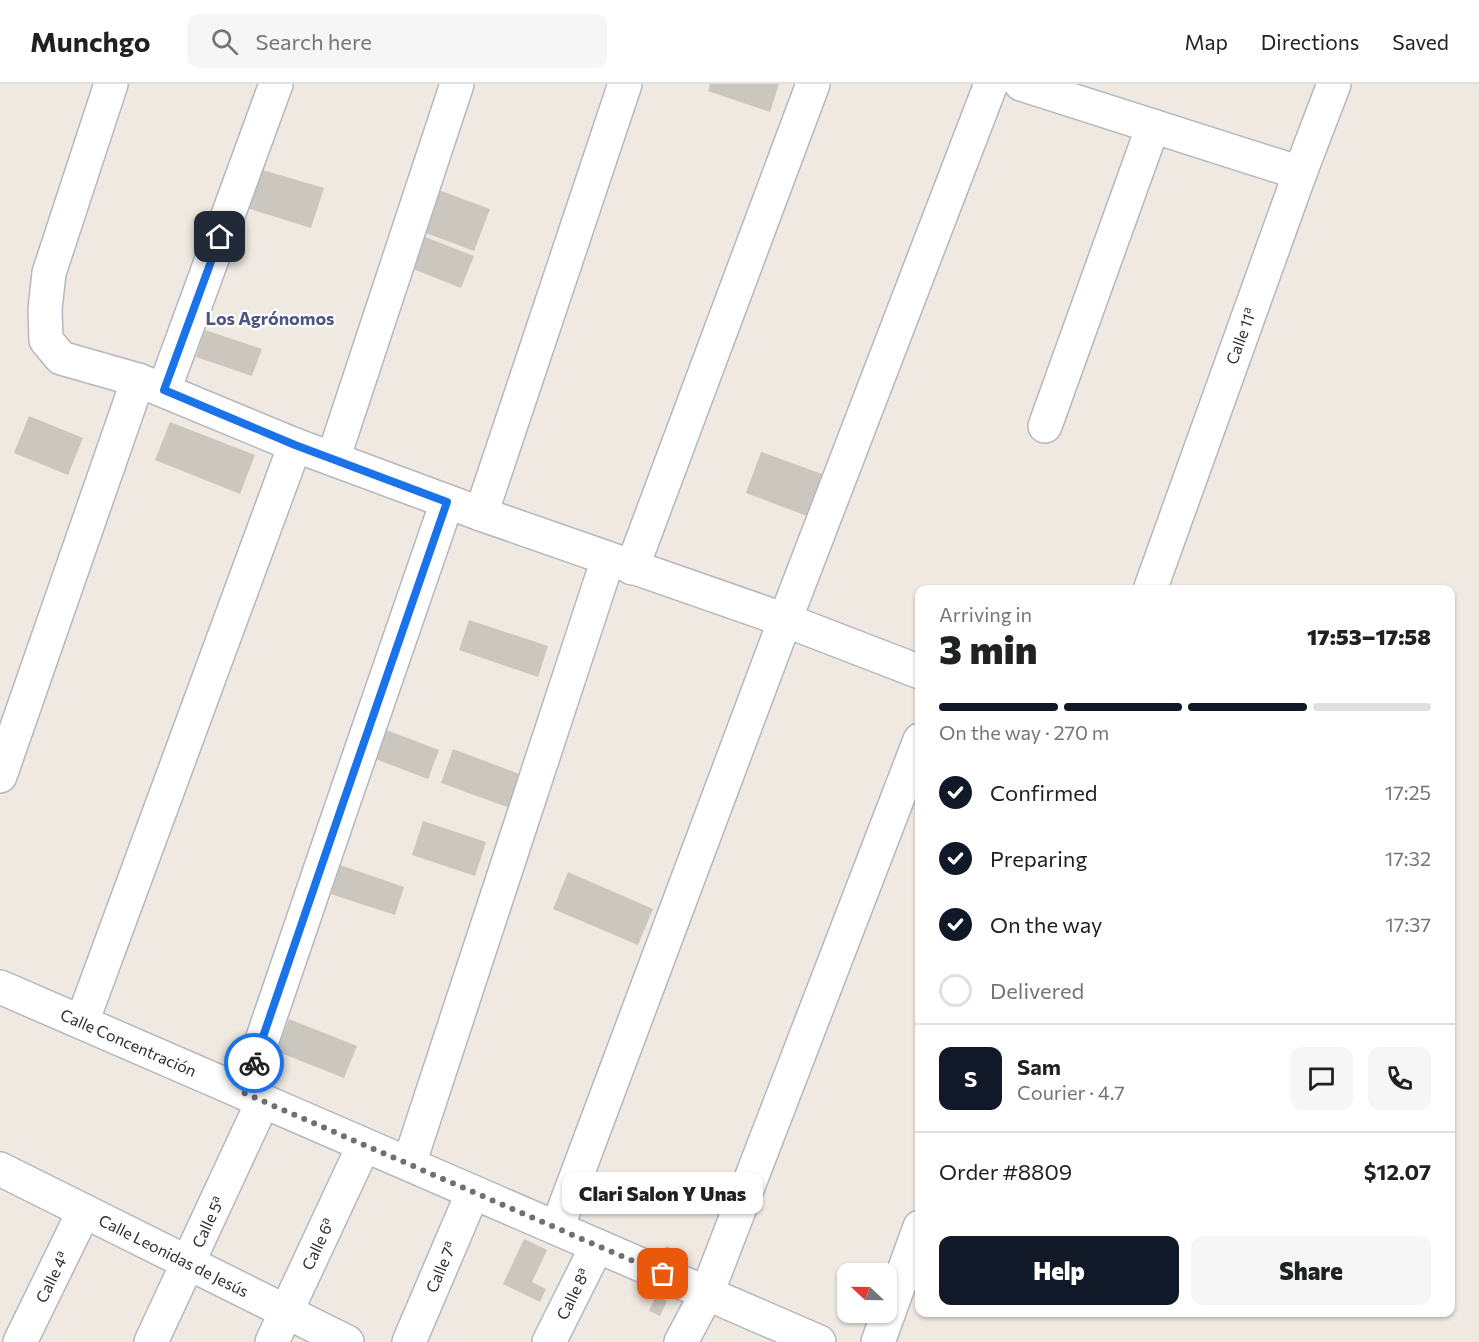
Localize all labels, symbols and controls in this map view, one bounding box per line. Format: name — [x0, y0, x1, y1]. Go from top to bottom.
search box — [187, 14, 607, 68]
text: Munchgo — [30, 24, 151, 58]
icon: search — [208, 25, 241, 58]
text: Search here — [256, 28, 372, 55]
text: Map — [1185, 29, 1228, 54]
text: Directions — [1261, 29, 1359, 54]
text: Saved — [1392, 29, 1449, 54]
pin — [194, 211, 245, 262]
icon: home — [203, 220, 236, 253]
street label: Calle 11ª — [1222, 305, 1260, 367]
district label: Los Agrónomos — [206, 307, 334, 329]
text: Arriving in — [939, 602, 1032, 626]
text: 17:53–17:58 — [1307, 623, 1431, 650]
text: 3 min — [939, 624, 1037, 672]
text: On the way · 270 m — [939, 720, 1109, 744]
icon: check — [939, 776, 972, 809]
text: Confirmed — [990, 779, 1097, 806]
text: 17:25 — [1385, 780, 1431, 804]
icon: check — [939, 842, 972, 875]
text: Preparing — [990, 845, 1087, 872]
text: 17:32 — [1385, 846, 1431, 870]
icon: check — [939, 908, 972, 941]
text: On the way — [990, 911, 1102, 938]
text: 17:37 — [1385, 912, 1431, 936]
text: Delivered — [990, 977, 1084, 1004]
street label: Calle Concentración — [58, 1004, 200, 1080]
courier — [224, 1033, 284, 1093]
icon: bike — [238, 1047, 271, 1080]
button: chat — [1290, 1047, 1353, 1110]
button: phone — [1368, 1047, 1431, 1110]
text: Sam — [1017, 1053, 1061, 1080]
text: S — [964, 1065, 977, 1092]
text: Courier · 4.7 — [1017, 1080, 1125, 1104]
text: Order #8809 — [939, 1158, 1072, 1185]
text: $12.07 — [1364, 1158, 1431, 1185]
callout: Clari Salon Y Unas — [562, 1172, 764, 1214]
text: Clari Salon Y Unas — [579, 1181, 746, 1205]
street label: Calle 5ª — [187, 1193, 228, 1250]
street label: Calle Leonidas de Jesús — [96, 1210, 252, 1300]
street label: Calle 6ª — [297, 1215, 338, 1273]
button: Help — [939, 1236, 1179, 1305]
button: Share — [1191, 1236, 1431, 1305]
street label: Calle 7ª — [421, 1238, 460, 1295]
street label: Calle 4ª — [31, 1248, 72, 1306]
pin — [637, 1248, 688, 1299]
icon: bag — [646, 1257, 679, 1290]
north arrow — [837, 1263, 897, 1323]
map controls — [837, 1263, 897, 1323]
street label: Calle 8ª — [552, 1265, 593, 1323]

